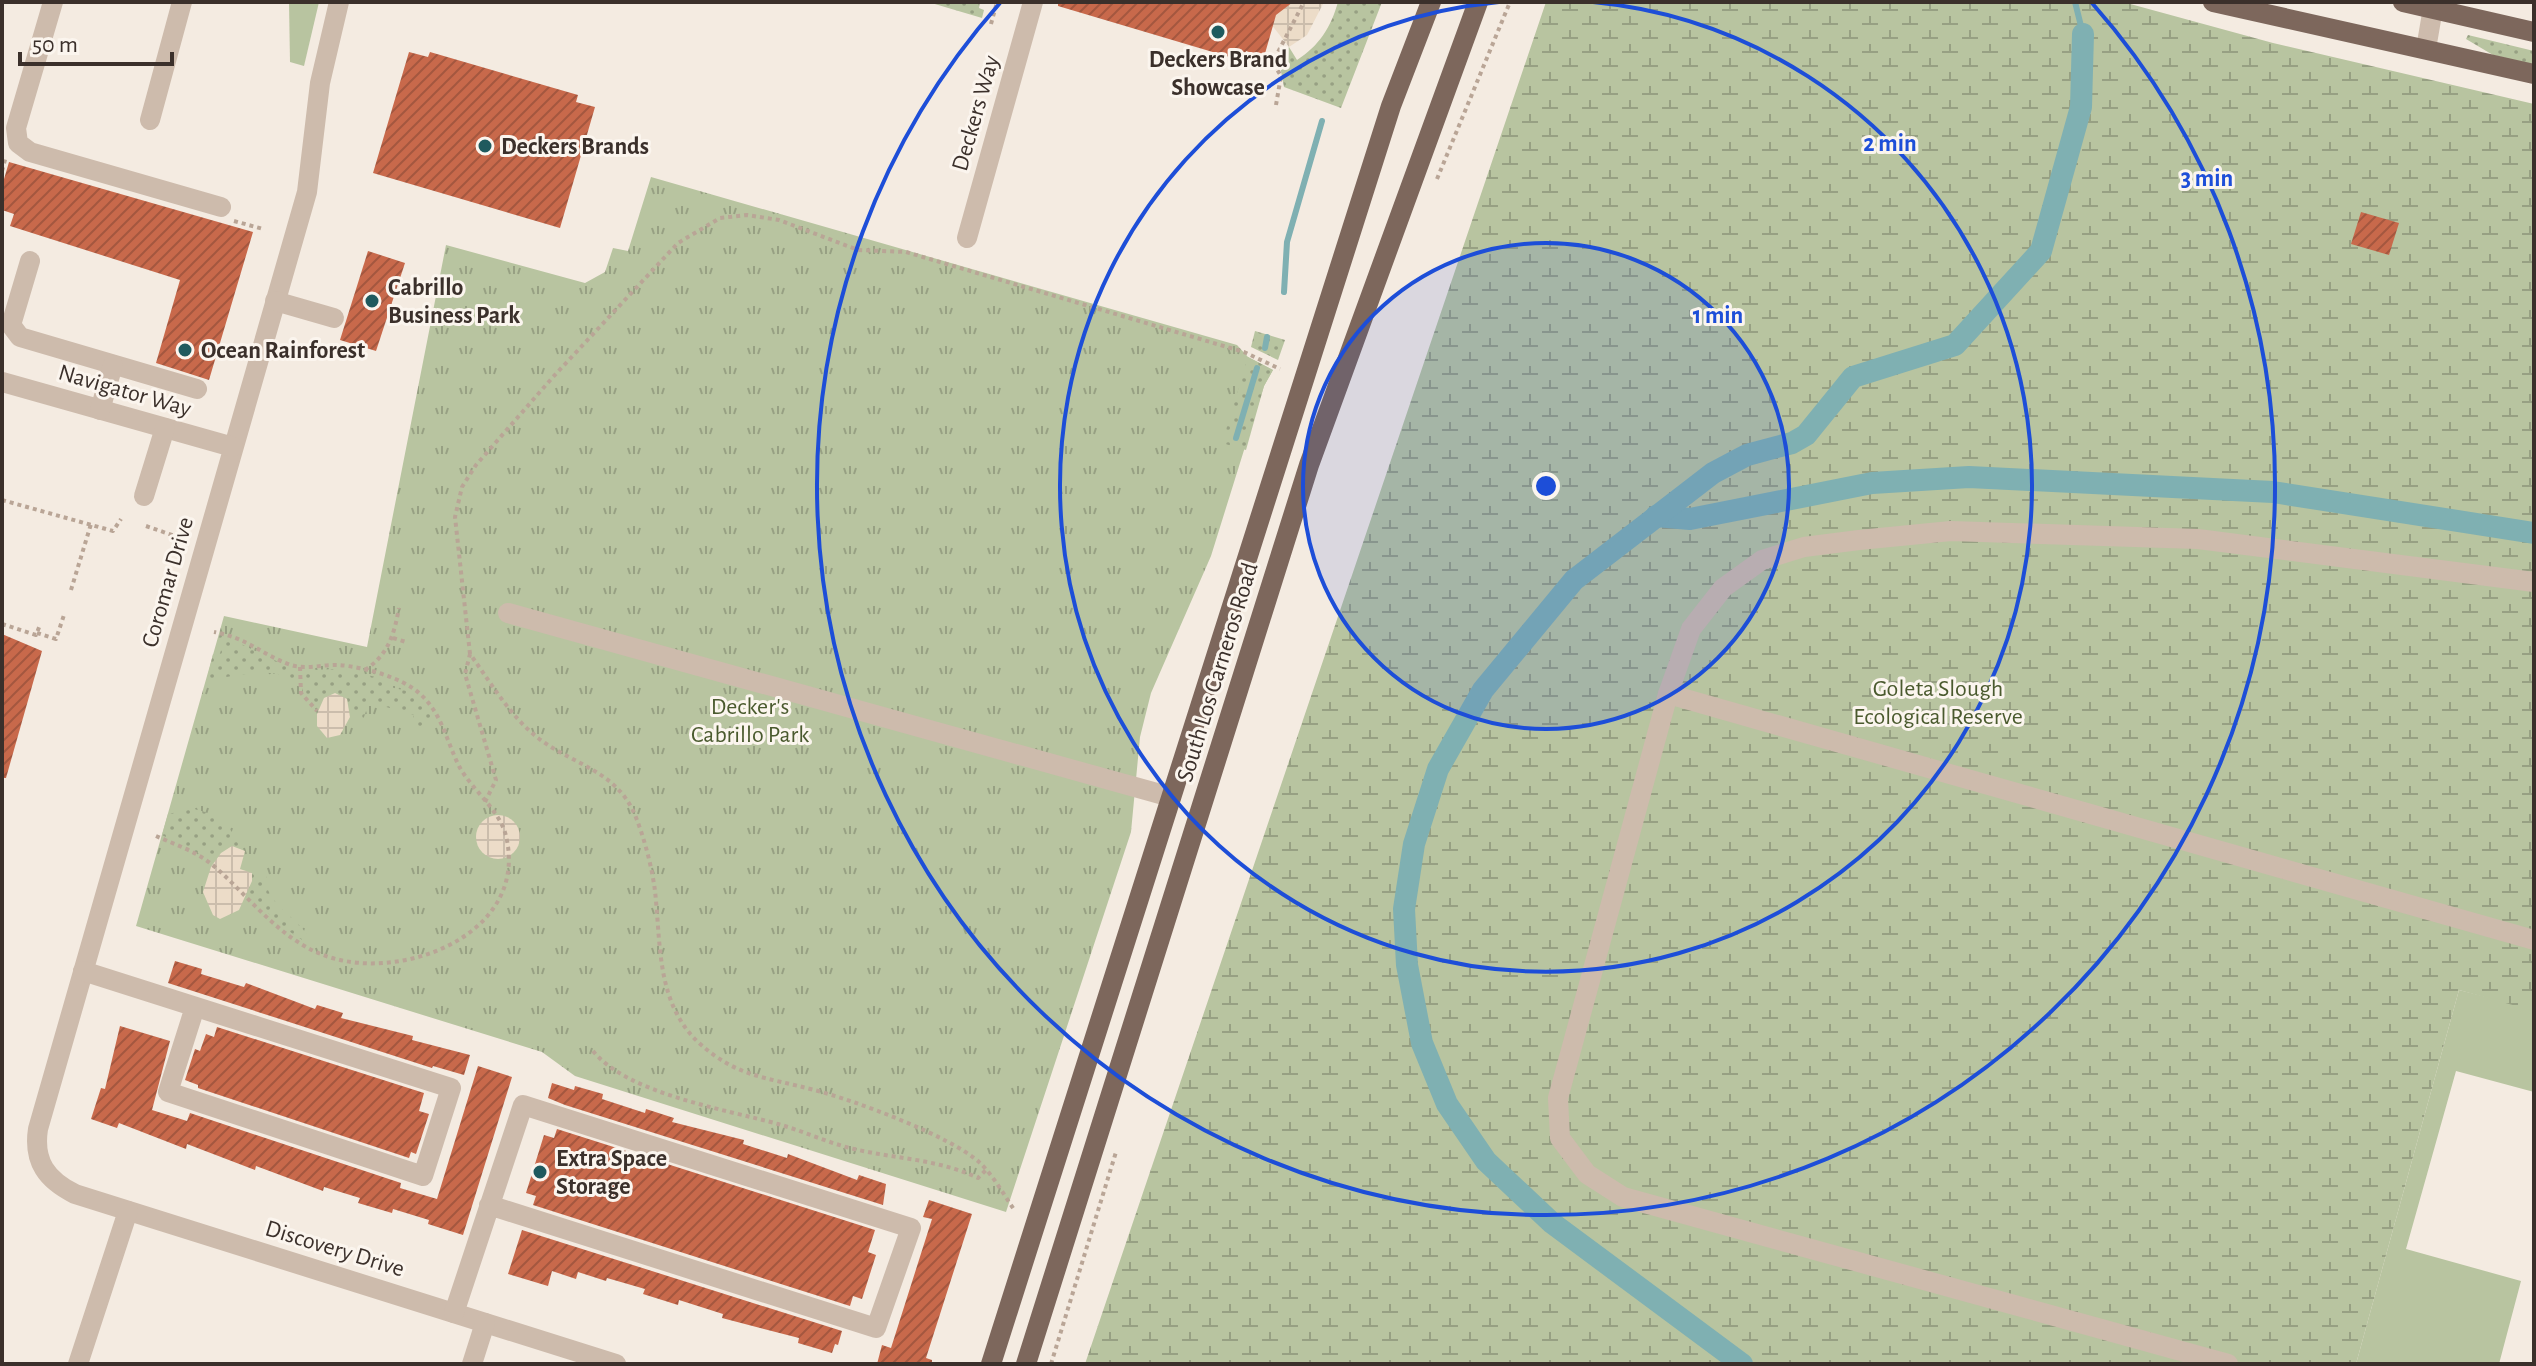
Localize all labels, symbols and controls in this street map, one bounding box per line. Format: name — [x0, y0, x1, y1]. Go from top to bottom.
scale bar — [20, 16, 172, 66]
marker: Deckers Brand Showcase — [1209, 23, 1227, 41]
text: 50 m — [32, 33, 78, 57]
place label: Deckers Brand Showcase — [1149, 48, 1288, 100]
street label: Deckers Way — [948, 53, 1004, 174]
text: 2 min — [1863, 132, 1917, 156]
place label: Deckers Brands — [501, 135, 649, 159]
marker: Deckers Brands — [476, 137, 494, 155]
text: 3 min — [2181, 167, 2233, 191]
place label: Cabrillo Business Park — [388, 276, 520, 328]
marker: Cabrillo Business Park — [363, 292, 381, 310]
text: 1 min — [1693, 304, 1743, 328]
place label: Ocean Rainforest — [201, 339, 365, 363]
marker: Ocean Rainforest — [176, 341, 194, 359]
street label: Navigator Way — [56, 361, 194, 421]
centre of rings — [1532, 472, 1560, 500]
street label: Coromar Drive — [138, 514, 198, 650]
street label: South Los Carneros Road — [1173, 560, 1263, 785]
park label: Goleta Slough Ecological Reserve — [1853, 677, 2023, 729]
park label: Decker's Cabrillo Park — [691, 695, 809, 747]
place label: Extra Space Storage — [556, 1147, 667, 1199]
marker: Extra Space Storage — [531, 1163, 549, 1181]
street label: Discovery Drive — [262, 1216, 407, 1281]

